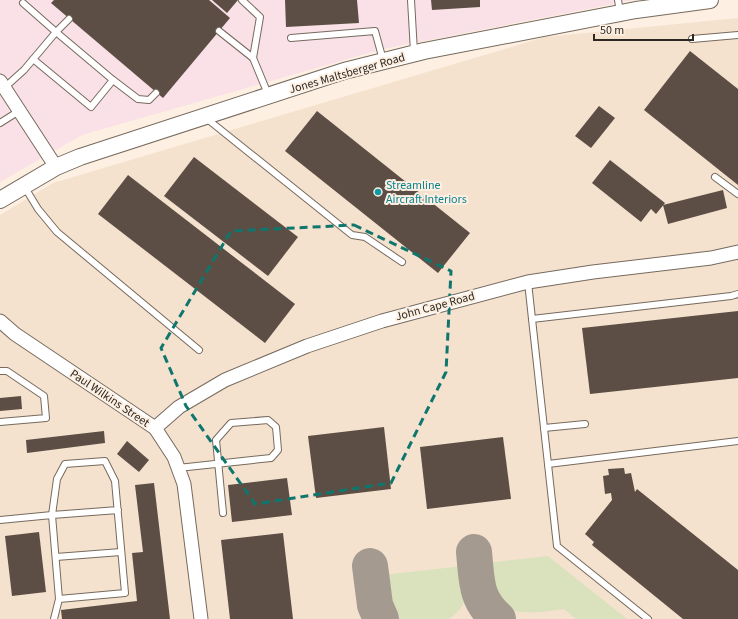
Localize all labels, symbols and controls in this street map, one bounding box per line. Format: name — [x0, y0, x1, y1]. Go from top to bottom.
scale bar — [594, 16, 693, 42]
text: 50 m — [600, 22, 624, 39]
street label: Jones Maltsberger Road — [287, 49, 407, 98]
place label: Streamline Aircraft Interiors — [386, 177, 467, 208]
marker: Streamline Aircraft Interiors — [373, 187, 383, 197]
street label: John Cape Road — [394, 288, 477, 325]
street label: Paul Wilkins Street — [67, 365, 153, 431]

